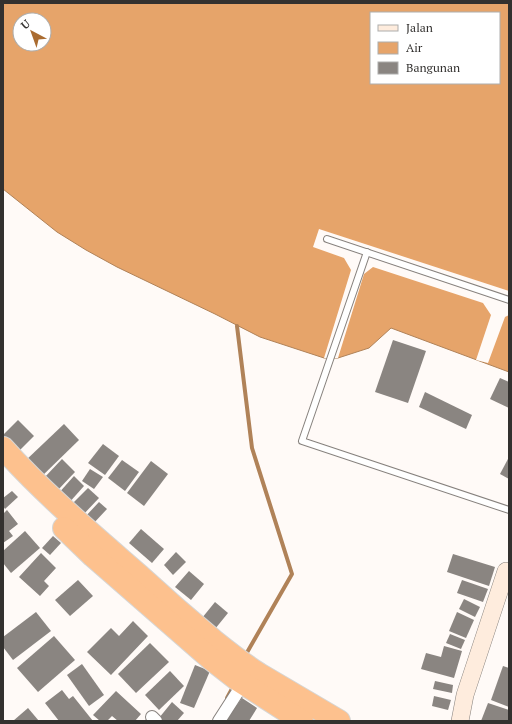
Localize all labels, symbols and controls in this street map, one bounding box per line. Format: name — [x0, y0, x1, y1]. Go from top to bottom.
north arrow — [12, 12, 52, 52]
legend — [370, 12, 500, 84]
text: U — [18, 17, 33, 32]
text: Jalan — [406, 20, 433, 35]
text: Air — [406, 40, 423, 55]
text: Bangunan — [406, 60, 460, 75]

